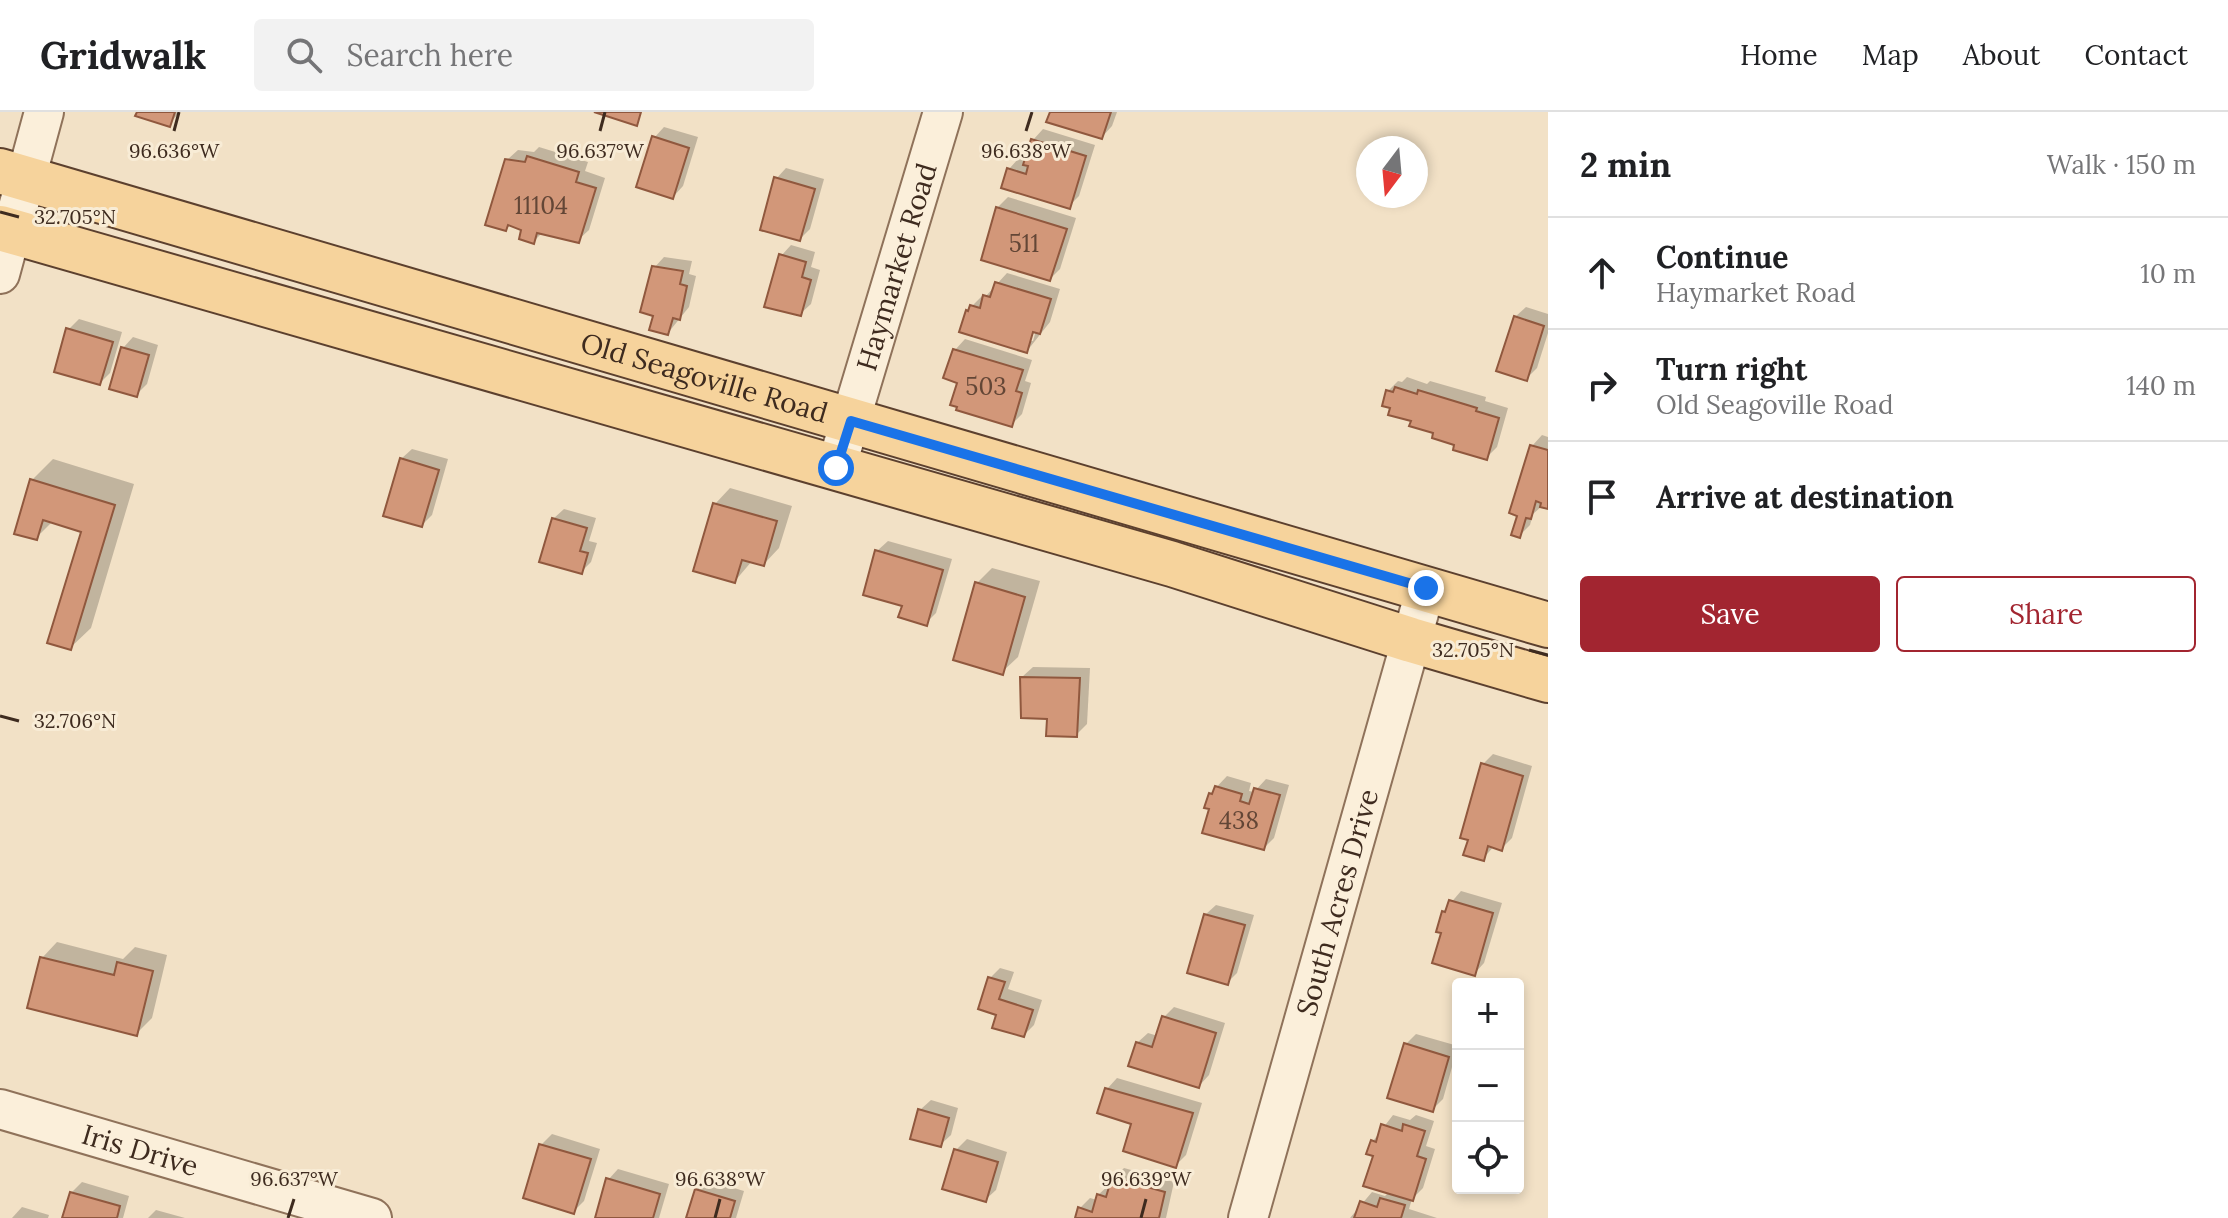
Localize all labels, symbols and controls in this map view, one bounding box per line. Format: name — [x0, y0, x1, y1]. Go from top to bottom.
search box — [254, 19, 814, 91]
text: Gridwalk — [40, 31, 206, 79]
icon: search — [282, 33, 326, 77]
text: Search here — [346, 36, 513, 74]
text: Home — [1740, 37, 1818, 73]
text: Map — [1862, 37, 1919, 73]
text: About — [1963, 37, 2040, 73]
text: Contact — [2084, 37, 2188, 73]
north arrow — [1356, 136, 1428, 208]
text: 96.636°W — [129, 138, 220, 163]
text: 96.637°W — [556, 138, 645, 163]
text: 96.638°W — [981, 138, 1072, 163]
text: 2 min — [1580, 143, 1671, 186]
text: Walk · 150 m — [2047, 148, 2196, 181]
street label: Haymarket Road — [848, 159, 945, 375]
house number: 11104 — [514, 190, 568, 221]
text: 32.705°N — [34, 204, 116, 229]
house number: 511 — [1009, 228, 1039, 259]
text: Continue — [1656, 238, 1788, 276]
icon: ahead — [1580, 251, 1624, 295]
text: 10 m — [2140, 257, 2196, 290]
text: Haymarket Road — [1656, 276, 1856, 309]
street label: Old Seagoville Road — [577, 324, 832, 431]
text: Turn right — [1656, 350, 1807, 388]
icon: right — [1580, 363, 1624, 407]
text: 140 m — [2126, 369, 2196, 402]
house number: 503 — [965, 371, 1007, 402]
text: Old Seagoville Road — [1656, 388, 1893, 421]
route start — [818, 450, 854, 486]
icon: arrive — [1580, 475, 1624, 519]
text: Arrive at destination — [1656, 478, 1954, 516]
route end — [1408, 570, 1444, 606]
button: Save — [1580, 576, 1880, 652]
button: Share — [1896, 576, 2196, 652]
text: 32.705°N — [1432, 637, 1514, 662]
text: 32.706°N — [34, 708, 116, 733]
street label: South Acres Drive — [1288, 785, 1386, 1020]
house number: 438 — [1219, 805, 1259, 836]
map controls — [1452, 978, 1524, 1194]
button: + — [1452, 978, 1524, 1050]
button: − — [1452, 1050, 1524, 1122]
street label: Iris Drive — [78, 1116, 203, 1184]
button: locate — [1452, 1122, 1524, 1194]
text: 96.637°W — [250, 1166, 339, 1191]
text: 96.638°W — [675, 1166, 766, 1191]
text: 96.639°W — [1101, 1166, 1192, 1191]

